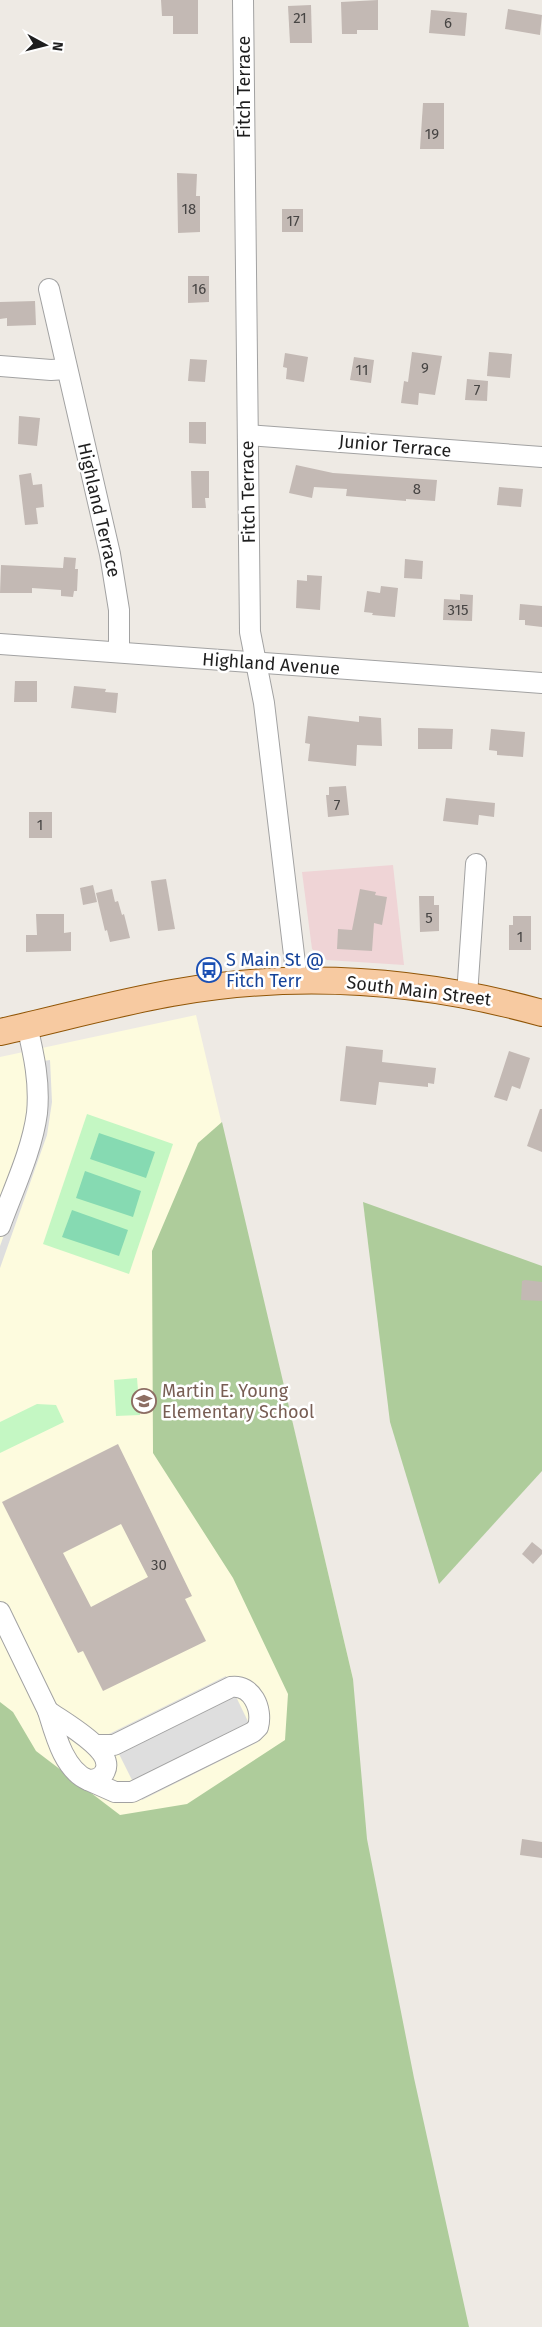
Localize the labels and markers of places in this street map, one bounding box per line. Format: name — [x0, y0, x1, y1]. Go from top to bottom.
place label: S Main St @ Fitch Terr — [226, 949, 324, 992]
bus stop icon: S Main St @ Fitch Terr — [196, 957, 222, 983]
place label: Martin E. Young Elementary School — [162, 1380, 314, 1423]
school or university icon: Martin E. Young Elementary School — [131, 1388, 157, 1414]

